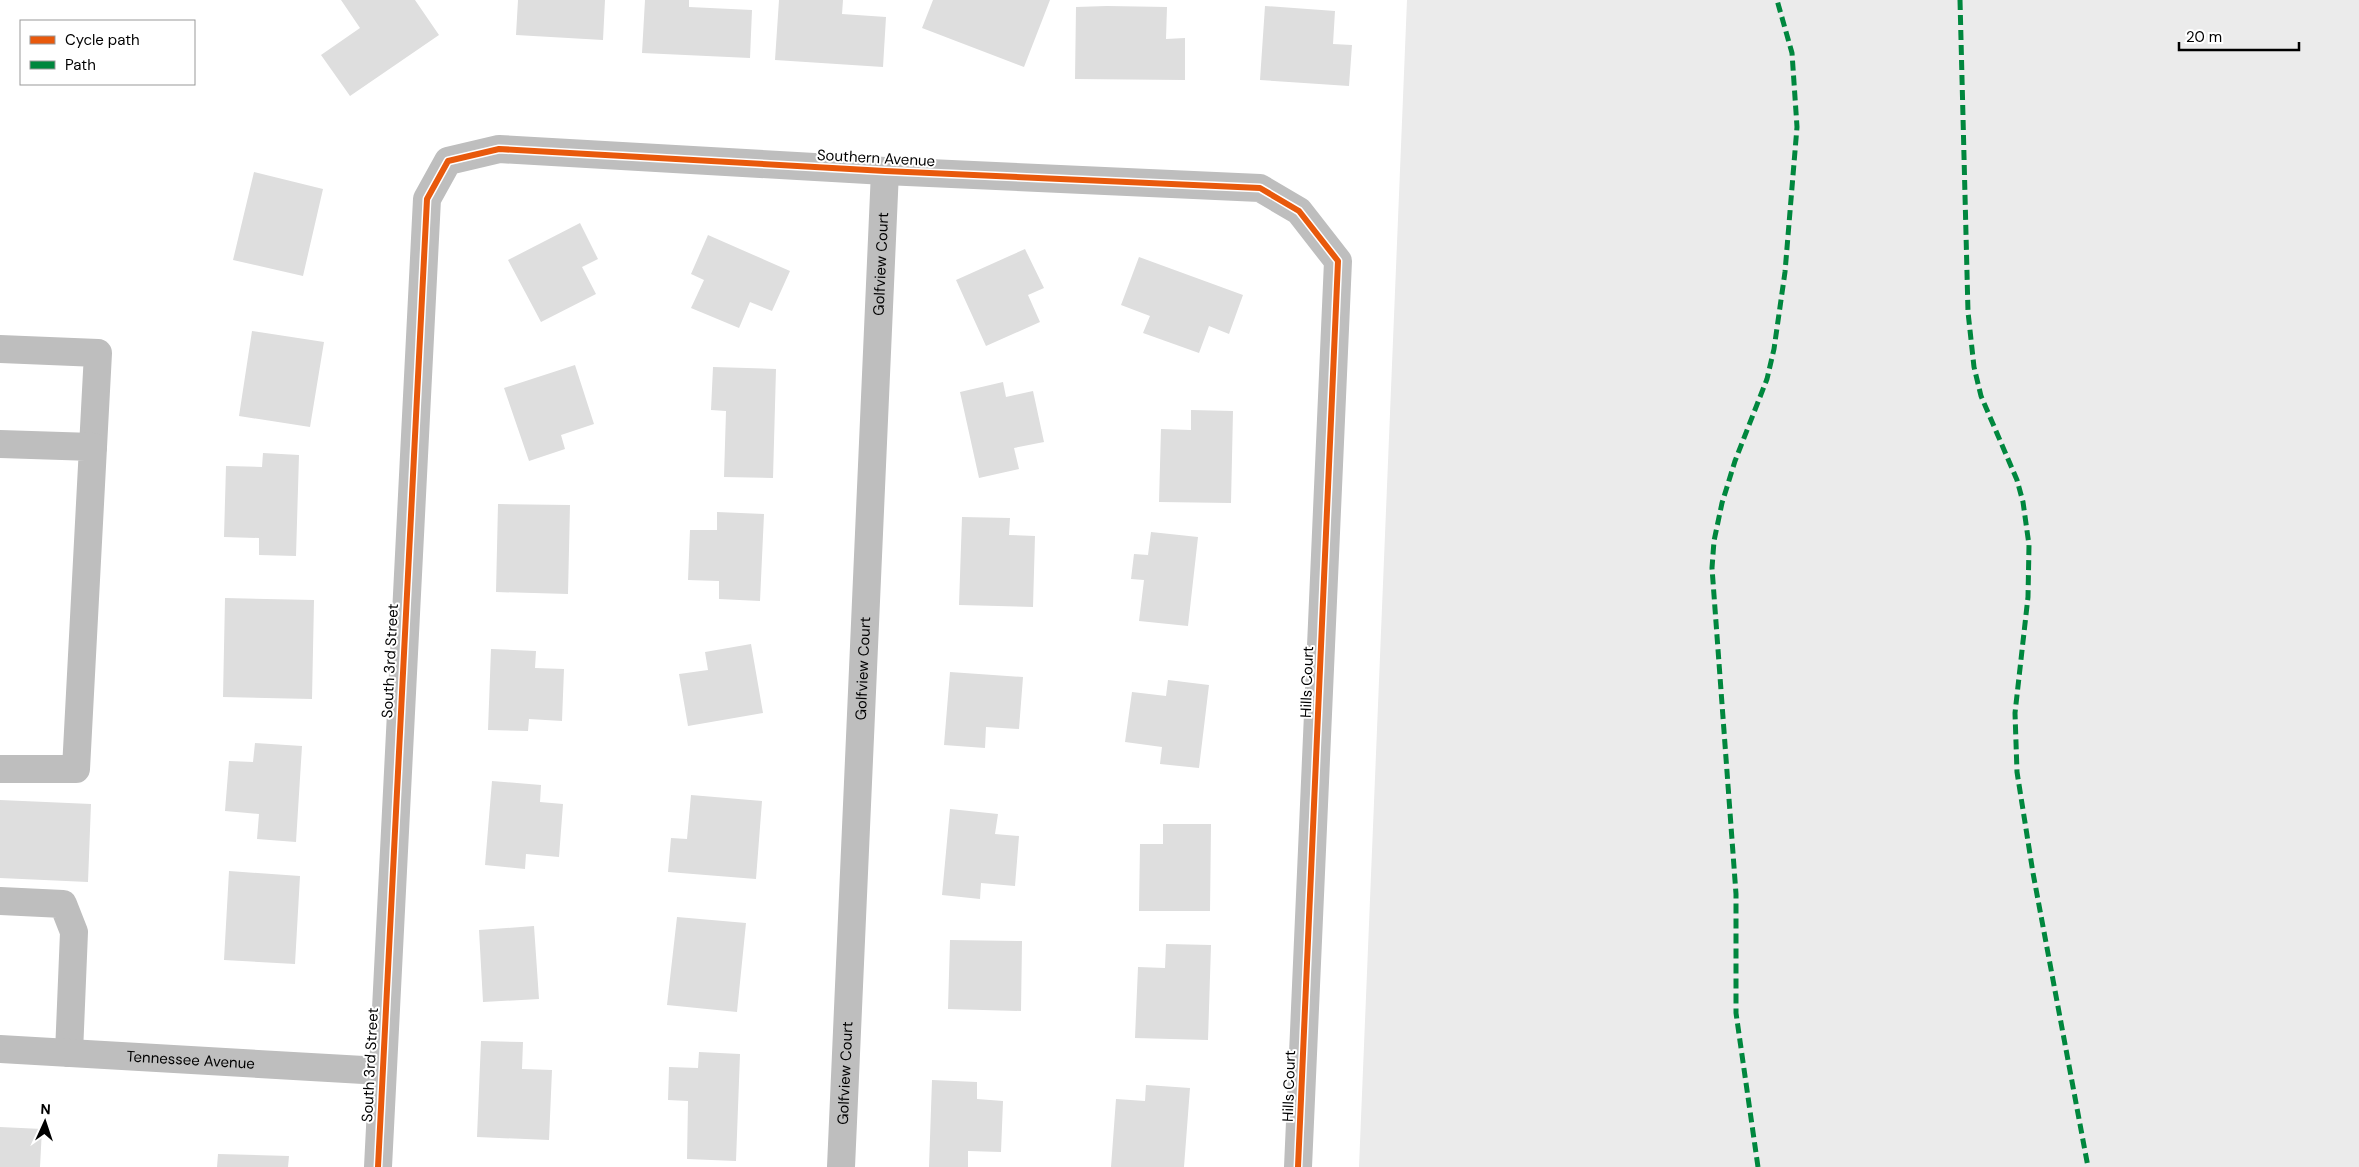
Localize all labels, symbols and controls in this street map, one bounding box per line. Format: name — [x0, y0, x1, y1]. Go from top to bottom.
legend — [20, 20, 195, 85]
scale bar — [2179, 20, 2299, 52]
text: 20 m — [2186, 27, 2222, 47]
text: Cycle path — [65, 30, 140, 50]
text: Path — [65, 55, 96, 75]
street label: Southern Avenue — [816, 145, 936, 171]
street label: Golfview Court — [869, 212, 893, 316]
street label: South 3rd Street — [377, 603, 403, 719]
street label: Golfview Court — [851, 616, 875, 721]
street label: Hills Court — [1296, 646, 1318, 718]
street label: South 3rd Street — [357, 1007, 383, 1123]
street label: Golfview Court — [833, 1021, 857, 1125]
street label: Tennessee Avenue — [126, 1046, 255, 1074]
street label: Hills Court — [1278, 1050, 1300, 1122]
north arrow — [20, 1097, 70, 1147]
text: N — [40, 1100, 51, 1118]

